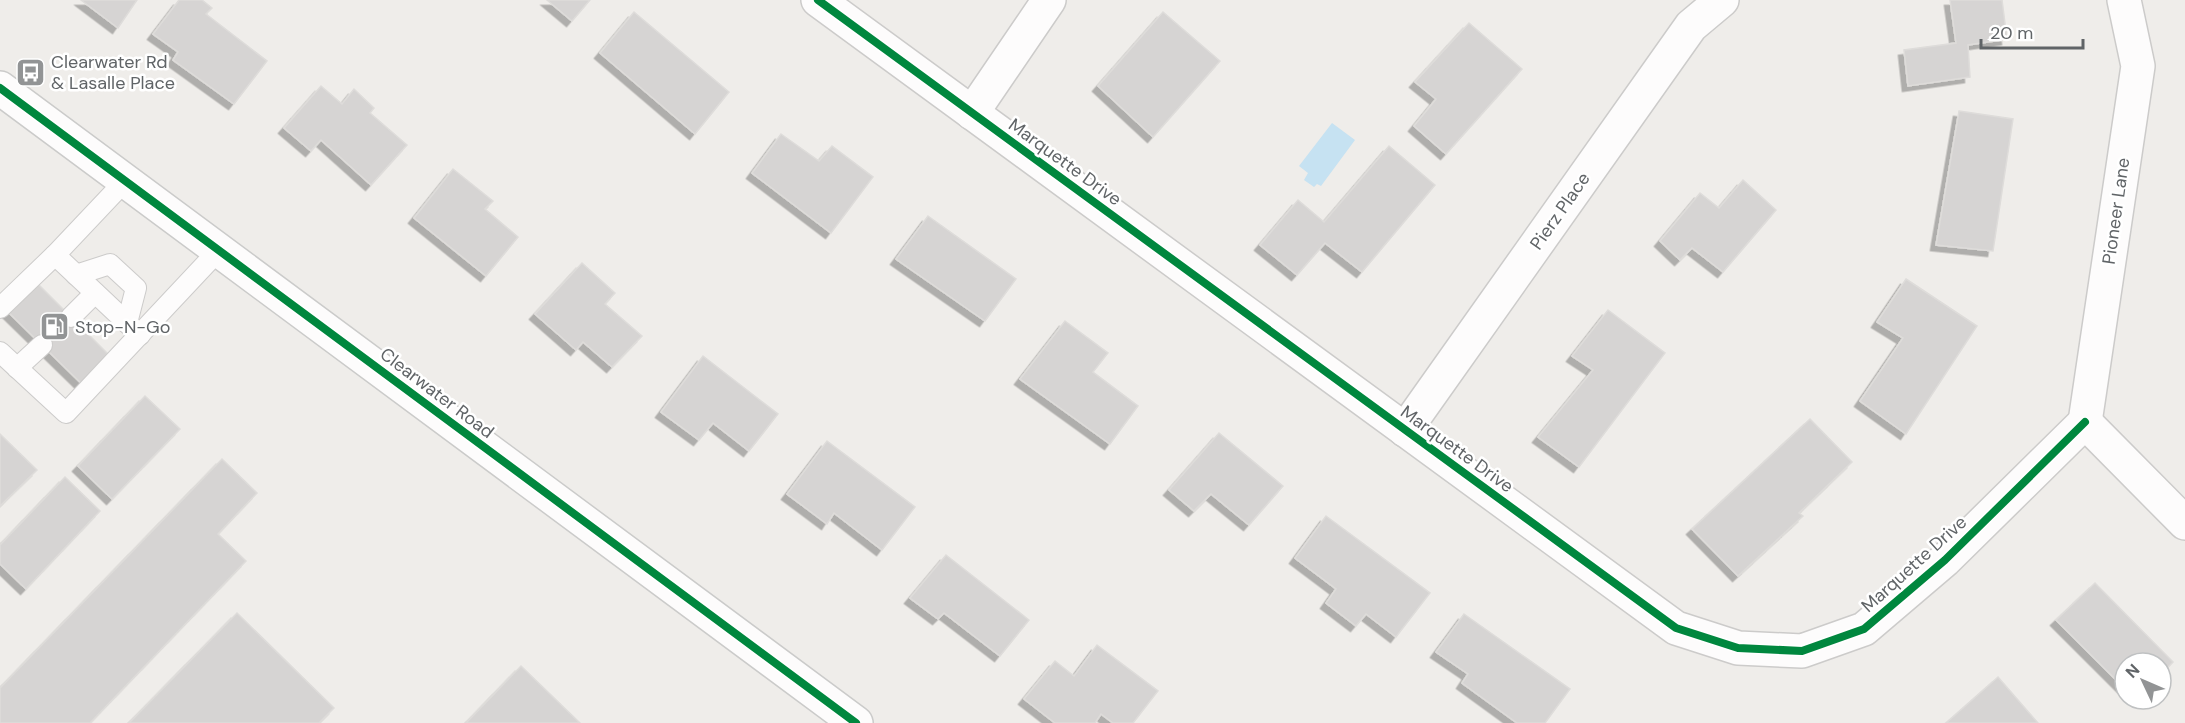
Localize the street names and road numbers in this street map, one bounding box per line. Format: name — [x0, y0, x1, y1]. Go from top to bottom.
street label: Marquette Drive — [1004, 113, 1126, 211]
street label: Pioneer Lane — [2097, 156, 2135, 266]
street label: Pierz Place — [1525, 167, 1595, 255]
street label: Clearwater Road — [375, 342, 499, 444]
street label: Marquette Drive — [1396, 400, 1518, 498]
street label: Marquette Drive — [1856, 510, 1972, 618]

